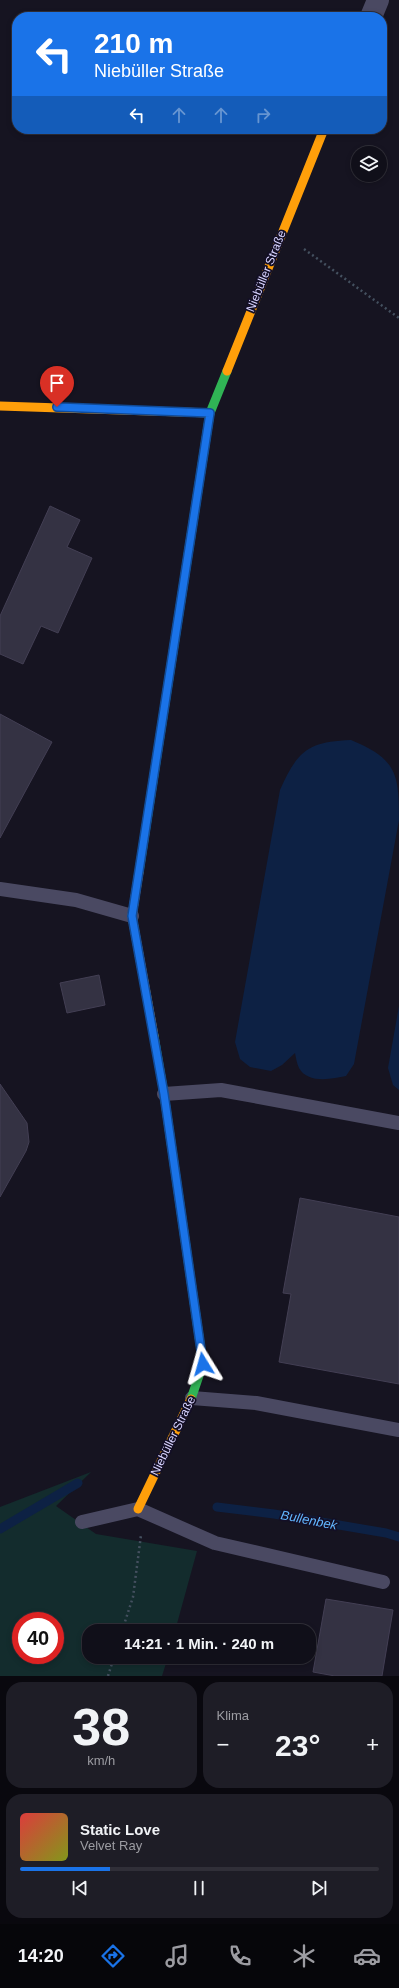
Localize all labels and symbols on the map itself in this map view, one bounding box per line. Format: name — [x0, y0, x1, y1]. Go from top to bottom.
street label: Niebüller Straße — [243, 228, 289, 314]
pin — [40, 366, 74, 407]
position arrow — [182, 1343, 224, 1385]
street label: Niebüller Straße — [148, 1394, 198, 1478]
water label: Bullenbek — [280, 1507, 340, 1533]
speed limit sign: 40 — [12, 1612, 64, 1664]

